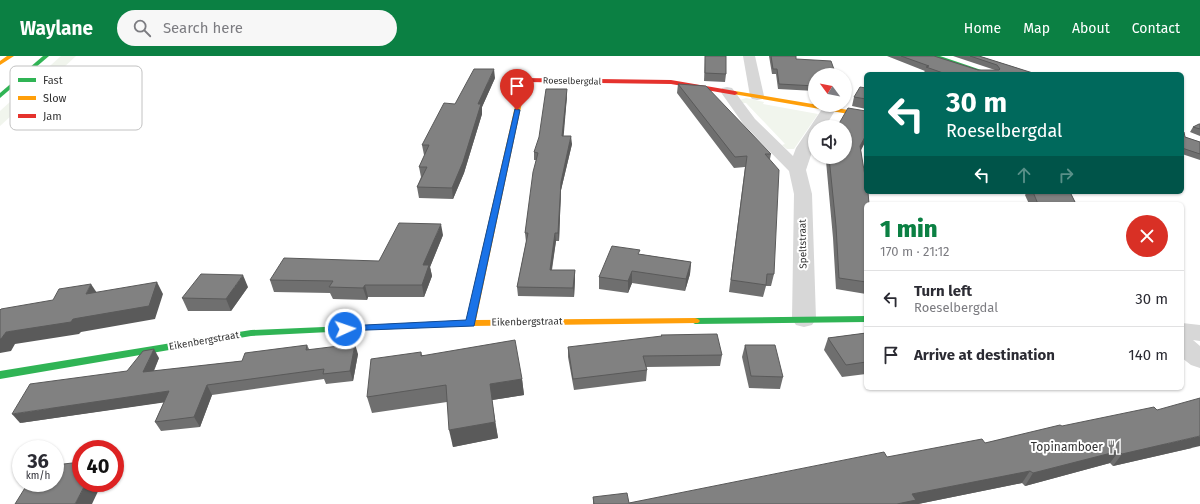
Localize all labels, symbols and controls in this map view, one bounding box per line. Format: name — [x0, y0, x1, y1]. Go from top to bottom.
search box — [117, 10, 397, 46]
text: Waylane — [20, 17, 93, 40]
icon: search — [131, 17, 153, 39]
text: Search here — [163, 19, 243, 37]
text: Home — [964, 20, 1001, 37]
text: Map — [1023, 20, 1050, 37]
text: About — [1072, 20, 1110, 37]
text: Contact — [1132, 20, 1180, 37]
legend — [10, 66, 142, 130]
north arrow — [808, 68, 852, 112]
map controls — [808, 68, 852, 164]
pin — [500, 69, 534, 110]
text: Fast — [43, 74, 63, 87]
icon: arrive — [506, 75, 528, 97]
street label: Roeselbergdal — [543, 75, 602, 87]
text: 30 m — [946, 86, 1007, 119]
icon: left — [880, 88, 932, 140]
text: Slow — [43, 92, 67, 105]
text: Jam — [43, 110, 62, 123]
button: sound — [808, 120, 852, 164]
text: Roeselbergdal — [946, 120, 1062, 142]
icon: left — [971, 164, 993, 186]
icon: ahead — [1013, 164, 1035, 186]
icon: right — [1055, 164, 1077, 186]
text: 1 min — [880, 215, 938, 243]
button: close — [1126, 215, 1168, 257]
street label: Speltstraat — [797, 219, 809, 269]
text: 170 m · 21:12 — [880, 244, 950, 259]
text: Turn left — [914, 282, 972, 300]
icon: left — [880, 288, 902, 310]
text: 30 m — [1135, 290, 1168, 308]
text: Roeselbergdal — [914, 300, 998, 315]
position arrow — [324, 308, 366, 350]
street label: Eikenbergstraat — [491, 315, 563, 329]
street label: Eikenbergstraat — [168, 329, 240, 353]
icon: arrive — [880, 344, 902, 366]
text: Arrive at destination — [914, 346, 1055, 364]
text: 140 m — [1128, 346, 1168, 364]
restaurant icon: Topinamboer — [1106, 439, 1122, 455]
speed limit sign: 40 — [72, 440, 124, 492]
place label: Topinamboer — [1031, 440, 1103, 454]
text: 36 — [27, 449, 49, 473]
text: km/h — [26, 470, 50, 482]

